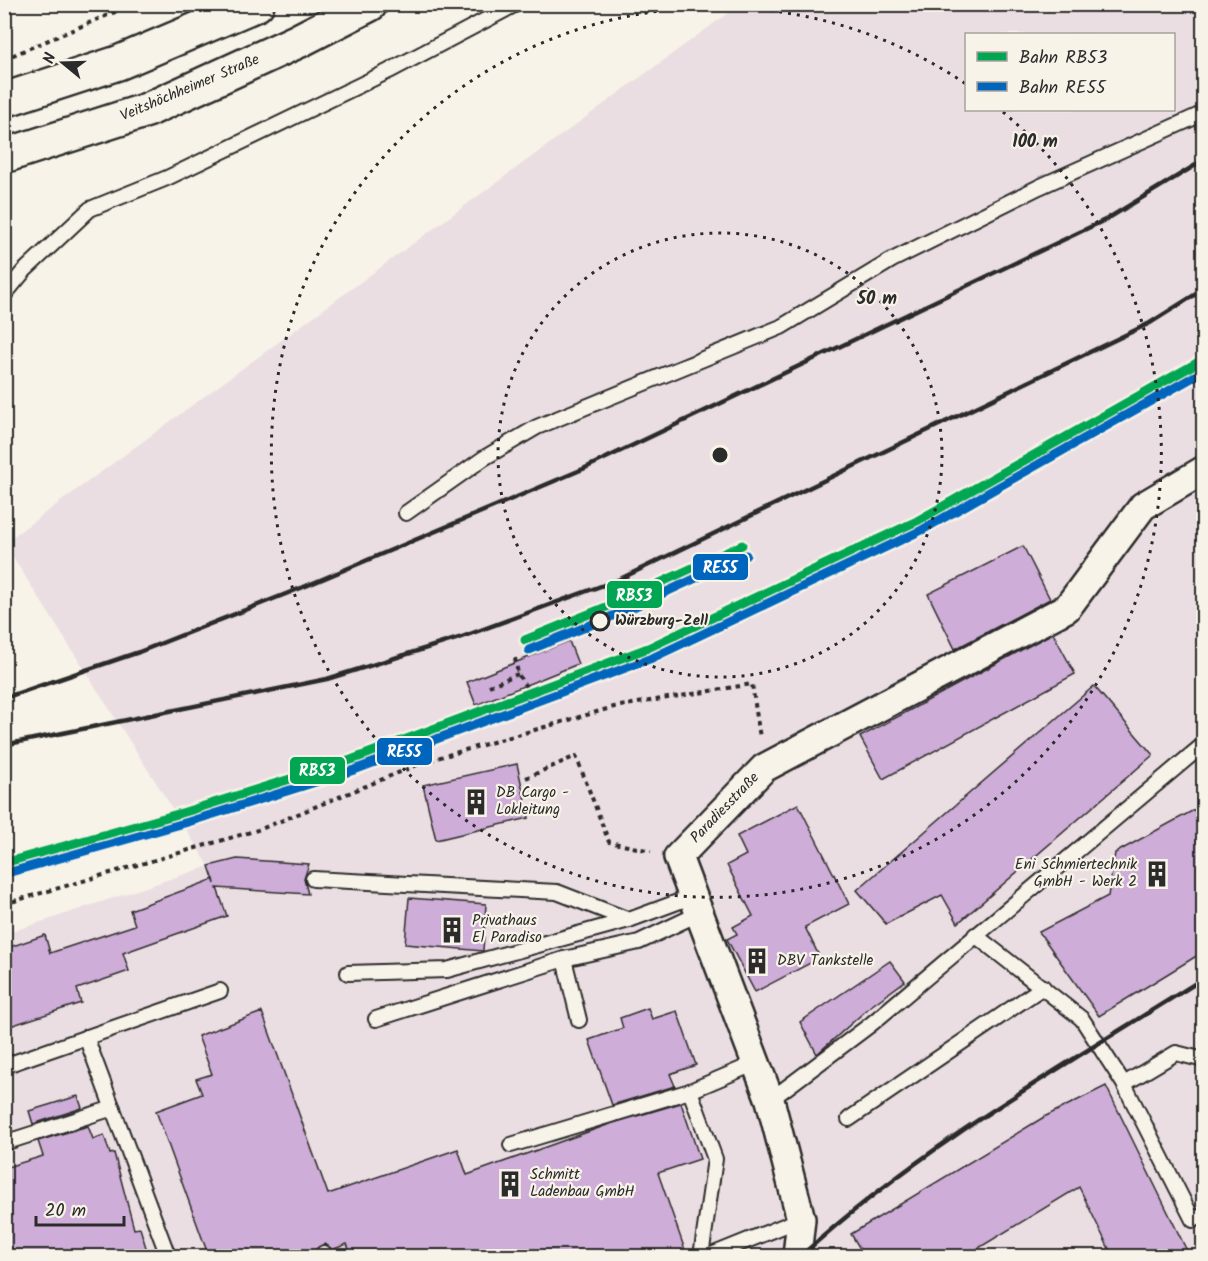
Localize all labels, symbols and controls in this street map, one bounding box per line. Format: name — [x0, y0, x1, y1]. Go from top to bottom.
north arrow — [33, 33, 93, 93]
legend — [965, 33, 1175, 111]
text: Bahn RB53 — [1019, 44, 1107, 73]
street label: Veitshöchheimer Straße — [117, 48, 264, 128]
text: N — [37, 50, 64, 67]
text: Bahn RE55 — [1019, 74, 1107, 103]
text: 100 m — [1012, 128, 1058, 157]
text: 50 m — [856, 285, 897, 314]
centre of rings — [710, 445, 730, 465]
line badge: RE55 — [692, 553, 749, 581]
text: RE55 — [703, 556, 739, 581]
line badge: RB53 — [606, 580, 663, 609]
text: RB53 — [616, 584, 652, 609]
place label: Würzburg-Zell — [615, 609, 708, 633]
marker: Würzburg-Zell — [590, 611, 610, 631]
line badge: RE55 — [376, 737, 433, 766]
text: RE55 — [387, 740, 423, 765]
line badge: RB53 — [289, 756, 346, 785]
text: RB53 — [299, 759, 335, 784]
street label: Paradiesstraße — [685, 767, 765, 849]
place label: DB Cargo - Lokleitung — [496, 781, 569, 822]
building icon: DB Cargo - Lokleitung — [461, 787, 491, 817]
place label: Eni Schmiertechnik GmbH - Werk 2 — [1015, 853, 1138, 894]
building icon: Eni Schmiertechnik GmbH - Werk 2 — [1142, 859, 1172, 889]
place label: Privathaus El Paradiso — [472, 909, 542, 950]
building icon: Privathaus El Paradiso — [437, 915, 467, 945]
building icon: DBV Tankstelle — [742, 946, 772, 976]
place label: DBV Tankstelle — [777, 949, 874, 973]
place label: Schmitt Ladenbau GmbH — [530, 1163, 635, 1204]
building icon: Schmitt Ladenbau GmbH — [495, 1169, 525, 1199]
scale bar — [36, 1189, 124, 1227]
text: 20 m — [45, 1197, 86, 1226]

